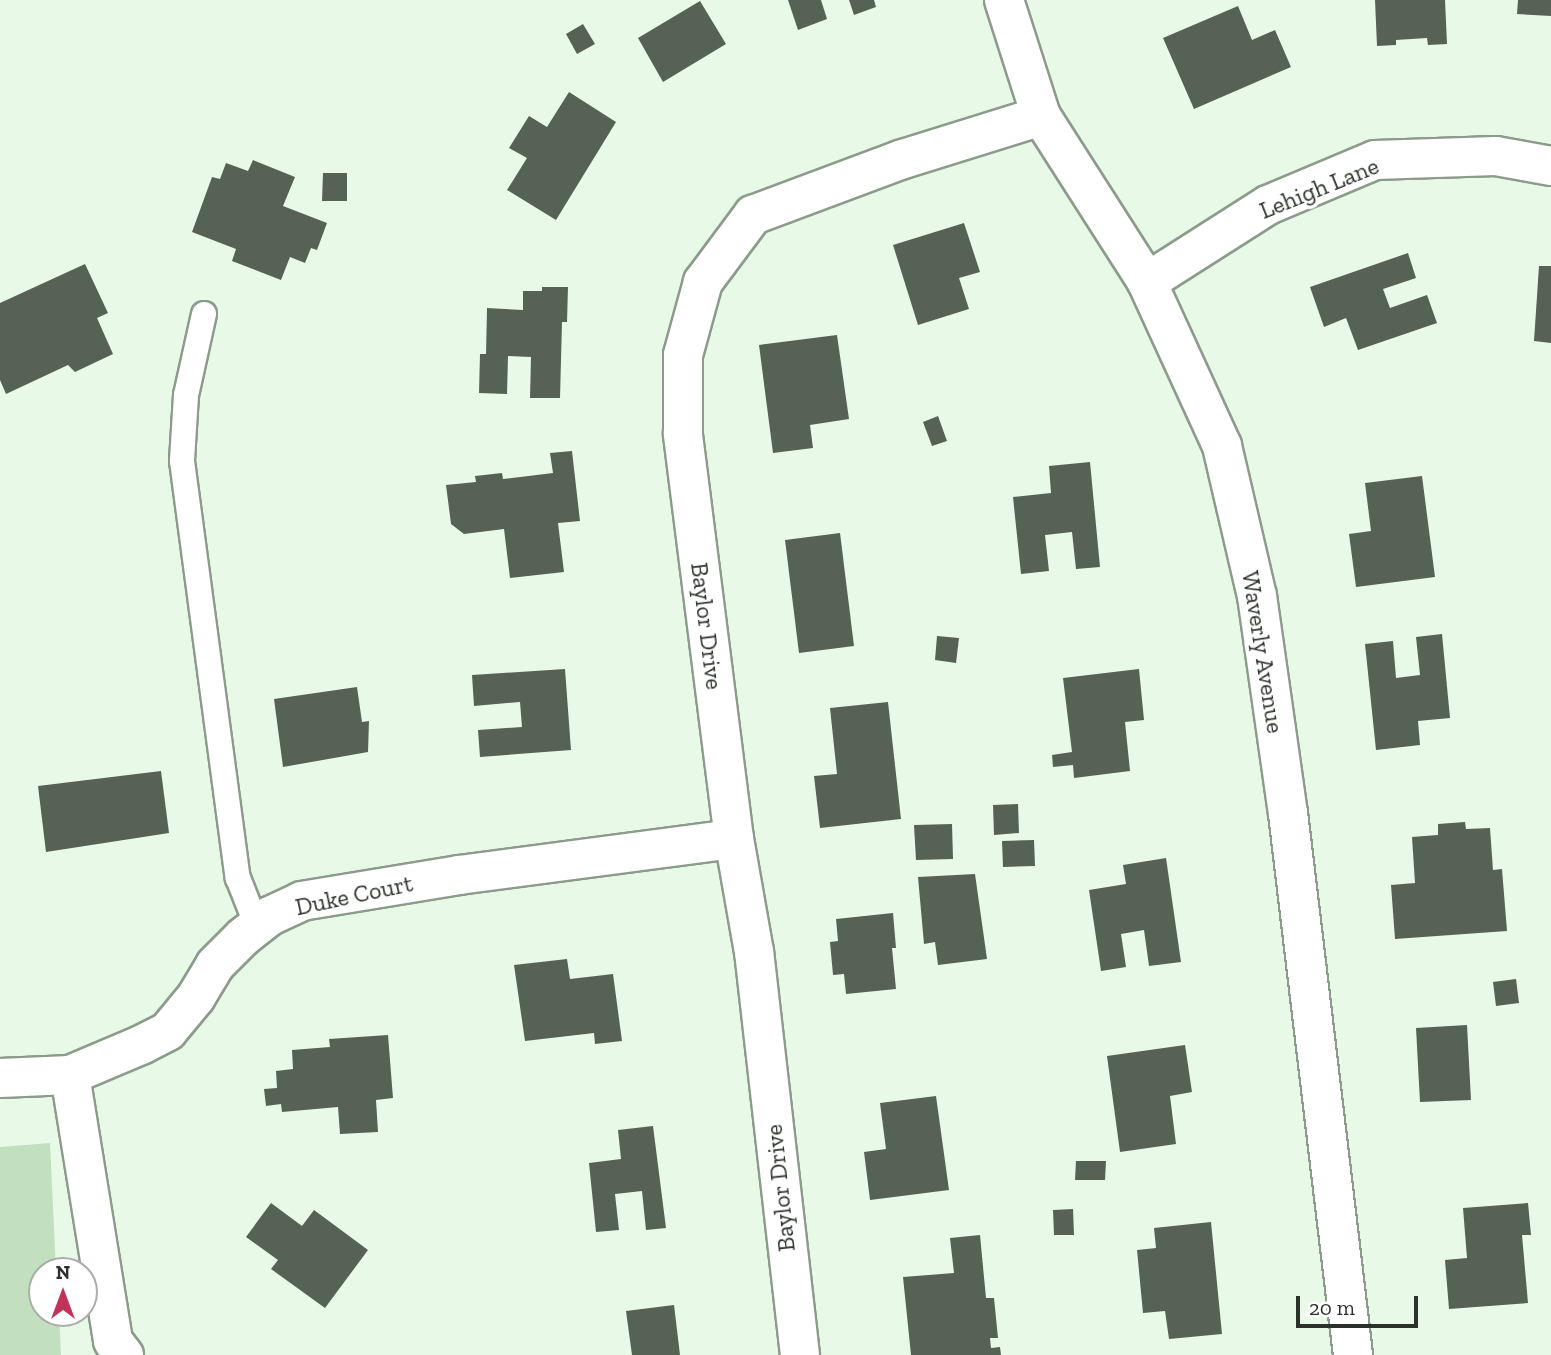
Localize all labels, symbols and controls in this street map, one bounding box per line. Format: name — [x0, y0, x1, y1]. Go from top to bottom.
street label: Lehigh Lane — [1255, 151, 1383, 225]
street label: Baylor Drive — [685, 561, 729, 691]
street label: Waverly Avenue — [1236, 568, 1290, 736]
street label: Duke Court — [293, 868, 415, 922]
street label: Baylor Drive — [759, 1123, 801, 1253]
north arrow — [28, 1257, 98, 1327]
text: N — [56, 1261, 70, 1284]
scale bar — [1299, 1282, 1422, 1326]
text: 20 m — [1309, 1295, 1355, 1320]

